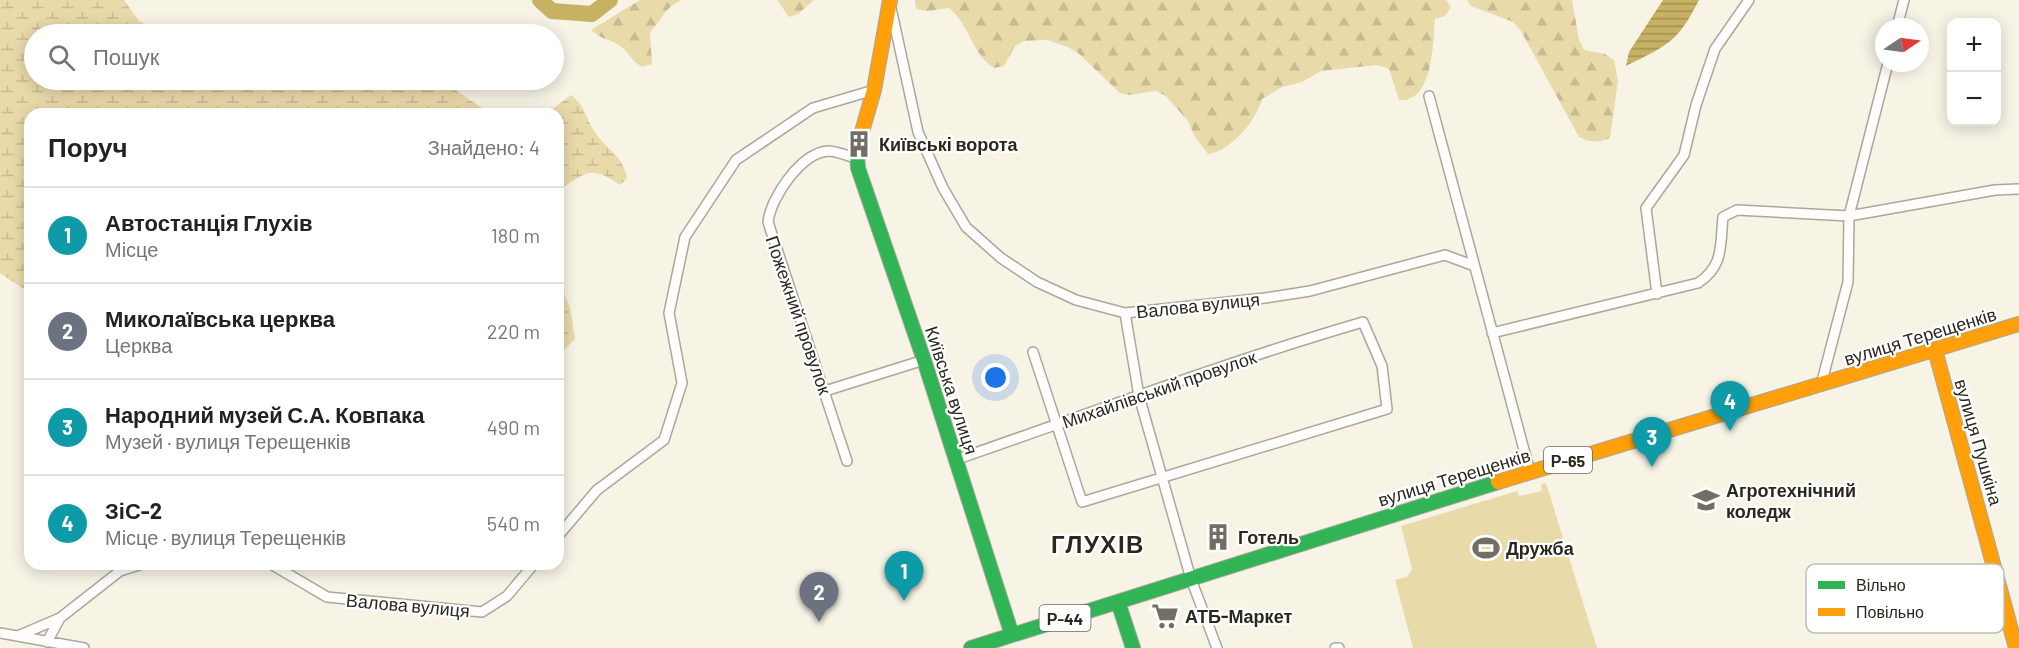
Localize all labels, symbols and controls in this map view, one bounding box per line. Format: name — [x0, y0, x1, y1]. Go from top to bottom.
north arrow — [1875, 18, 1929, 72]
map controls — [1947, 18, 2001, 126]
button: + — [1947, 18, 2001, 72]
search box — [24, 24, 564, 90]
icon: search — [45, 41, 78, 74]
text: Пошук — [93, 43, 159, 69]
button: − — [1947, 72, 2001, 126]
building icon: Київські ворота — [844, 129, 874, 159]
text: Поруч — [48, 131, 128, 162]
place label: Київські ворота — [879, 133, 1019, 155]
text: Знайдено: 4 — [428, 135, 540, 159]
text: Автостанція Глухів — [105, 209, 313, 235]
text: 1 — [64, 223, 71, 247]
text: 180 m — [491, 223, 540, 247]
street label: Пожежний провулок — [762, 233, 837, 397]
text: Місце — [105, 237, 158, 261]
street label: Валова вулиця — [1135, 288, 1261, 322]
street label: вулиця Терещенків — [1841, 302, 1999, 370]
text: Миколаївська церква — [105, 305, 335, 331]
text: 2 — [62, 319, 73, 343]
text: 220 m — [487, 319, 540, 343]
street label: Київська вулиця — [921, 323, 983, 457]
text: Церква — [105, 333, 172, 357]
street label: Михайлівський провулок — [1059, 345, 1259, 433]
your location — [981, 363, 1010, 392]
street label: вулиця Пушкіна — [1950, 376, 2008, 509]
pin: 4 — [1710, 382, 1750, 431]
text: Народний музей С.А. Ковпака — [105, 401, 424, 427]
text: 3 — [62, 415, 73, 439]
text: 490 m — [487, 415, 540, 439]
pin: 3 — [1632, 418, 1672, 467]
text: Музей · вулиця Терещенків — [105, 429, 351, 453]
street label: вулиця Терещенків — [1375, 443, 1533, 511]
road number: Р-65 — [1544, 447, 1592, 473]
place label: Агротехнічний коледж — [1726, 479, 1856, 522]
school or university icon: Агротехнічний коледж — [1691, 485, 1721, 515]
text: ЗіС-2 — [105, 497, 162, 523]
text: 4 — [61, 511, 74, 535]
text: 540 m — [487, 511, 540, 535]
building icon: Готель — [1203, 522, 1233, 552]
text: Місце · вулиця Терещенків — [105, 525, 346, 549]
place label: Готель — [1238, 526, 1299, 548]
district label: ГЛУХІВ — [1051, 529, 1145, 558]
sports icon: Дружба — [1471, 533, 1501, 563]
place label: Дружба — [1506, 537, 1575, 559]
pin: 1 — [884, 552, 924, 601]
legend — [1806, 564, 2004, 633]
pin: 2 — [800, 572, 838, 622]
text: Вільно — [1856, 575, 1906, 594]
street label: Валова вулиця — [345, 589, 471, 621]
supermarket icon: АТБ-Маркет — [1150, 601, 1180, 631]
text: Повільно — [1856, 602, 1924, 621]
road number: Р-44 — [1040, 605, 1090, 631]
place label: АТБ-Маркет — [1185, 605, 1292, 627]

